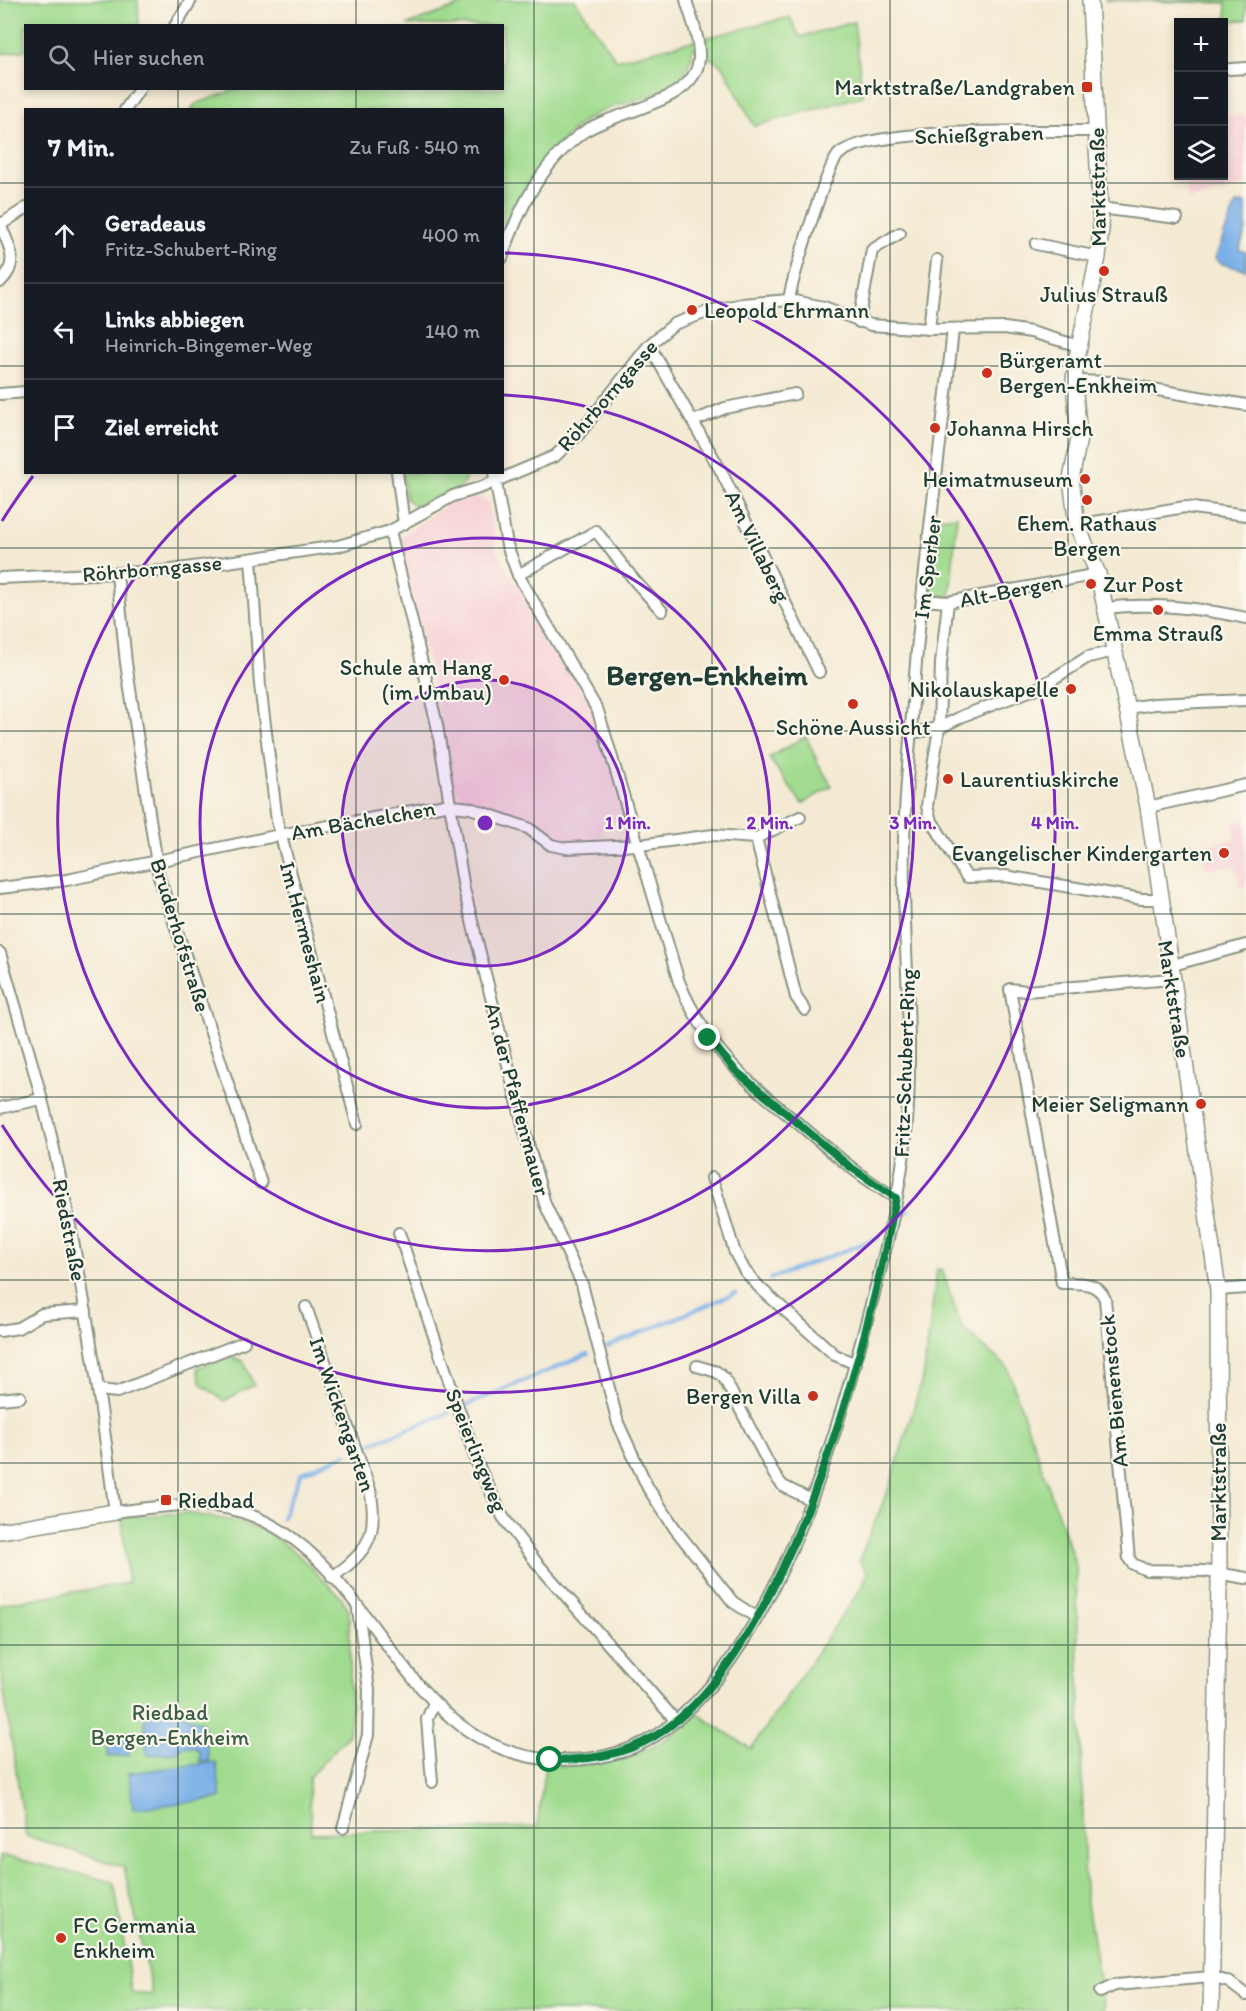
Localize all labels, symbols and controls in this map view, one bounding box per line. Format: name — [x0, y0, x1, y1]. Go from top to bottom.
map controls — [1174, 18, 1228, 180]
button: + — [1174, 18, 1228, 72]
search box — [24, 24, 504, 90]
icon: search — [45, 41, 78, 74]
text: Hier suchen — [93, 44, 204, 71]
button: − — [1174, 72, 1228, 126]
place label: Marktstraße/Landgraben — [834, 74, 1076, 101]
marker: Marktstraße/Landgraben — [1080, 80, 1094, 94]
street label: Schießgraben — [914, 119, 1045, 150]
button: layers — [1174, 126, 1228, 180]
street label: Marktstraße — [1083, 127, 1112, 247]
text: 7 Min. — [48, 131, 115, 163]
text: Zu Fuß · 540 m — [350, 135, 480, 159]
text: Geradeaus — [105, 210, 206, 237]
icon: ahead — [48, 219, 81, 252]
text: 400 m — [422, 223, 480, 247]
text: Fritz-Schubert-Ring — [105, 237, 277, 261]
marker: Julius Strauß — [1097, 264, 1111, 278]
place label: Julius Strauß — [1040, 281, 1168, 308]
place label: Leopold Ehrmann — [704, 297, 869, 324]
marker: Leopold Ehrmann — [685, 303, 699, 317]
text: Links abbiegen — [105, 306, 244, 333]
icon: left — [48, 315, 81, 348]
text: 140 m — [425, 319, 480, 343]
text: Heinrich-Bingemer-Weg — [105, 333, 312, 357]
street label: Röhrborngasse — [551, 334, 664, 457]
place label: Bürgeramt Bergen-Enkheim — [999, 347, 1158, 399]
marker: Bürgeramt Bergen-Enkheim — [980, 366, 994, 380]
icon: arrive — [48, 411, 81, 444]
text: Ziel erreicht — [105, 414, 218, 441]
place label: Johanna Hirsch — [947, 415, 1094, 442]
marker: Johanna Hirsch — [928, 421, 942, 435]
place label: Heimatmuseum — [923, 466, 1073, 493]
marker: Heimatmuseum — [1078, 472, 1092, 486]
street label: Am Villaberg — [719, 486, 797, 607]
marker: Ehem. Rathaus Bergen — [1080, 493, 1094, 507]
place label: Ehem. Rathaus Bergen — [1017, 510, 1157, 562]
street label: Im Sperber — [908, 513, 947, 620]
street label: Röhrborngasse — [81, 549, 223, 588]
street label: Alt-Bergen — [957, 567, 1065, 614]
place label: Zur Post — [1103, 571, 1183, 598]
marker: Zur Post — [1084, 577, 1098, 591]
marker: Emma Strauß — [1151, 603, 1165, 617]
place label: Emma Strauß — [1093, 620, 1223, 647]
place label: Schule am Hang (im Umbau) — [340, 654, 493, 706]
district label: Bergen-Enkheim — [606, 658, 808, 692]
marker: Schule am Hang (im Umbau) — [497, 673, 511, 687]
place label: Nikolauskapelle — [910, 676, 1059, 703]
marker: Nikolauskapelle — [1064, 682, 1078, 696]
marker: Schöne Aussicht — [846, 697, 860, 711]
place label: Schöne Aussicht — [776, 714, 930, 741]
place label: Laurentiuskirche — [960, 766, 1119, 793]
marker: Laurentiuskirche — [941, 772, 955, 786]
street label: Am Bächelchen — [289, 794, 438, 846]
text: 1 Min. — [605, 812, 651, 834]
text: 2 Min. — [747, 812, 793, 834]
text: 3 Min. — [889, 812, 937, 834]
text: 4 Min. — [1031, 812, 1079, 834]
centre of rings — [475, 813, 495, 833]
place label: Evangelischer Kindergarten — [952, 840, 1213, 867]
marker: Evangelischer Kindergarten — [1217, 846, 1231, 860]
street label: Bruderhofstraße — [144, 855, 217, 1015]
street label: Im Hermeshain — [274, 859, 337, 1006]
street label: Marktstraße — [1152, 938, 1197, 1060]
street label: Fritz-Schubert-Ring — [888, 967, 921, 1158]
street label: An der Pfaffenmauer — [479, 1000, 556, 1199]
route end — [694, 1024, 720, 1050]
place label: Meier Seligmann — [1031, 1091, 1190, 1118]
marker: Meier Seligmann — [1194, 1097, 1208, 1111]
street label: Riedstraße — [46, 1177, 93, 1284]
street label: Am Bienenstock — [1093, 1313, 1134, 1469]
street label: Im Wickengarten — [303, 1333, 382, 1495]
place label: Bergen Villa — [686, 1383, 802, 1410]
street label: Speierlingweg — [439, 1384, 514, 1517]
marker: Bergen Villa — [806, 1389, 820, 1403]
street label: Marktstraße — [1205, 1422, 1232, 1542]
place label: Riedbad — [178, 1487, 254, 1514]
marker: Riedbad — [159, 1493, 173, 1507]
park label: Riedbad Bergen-Enkheim — [91, 1699, 250, 1751]
route start — [536, 1746, 562, 1772]
place label: FC Germania Enkheim — [73, 1912, 196, 1964]
marker: FC Germania Enkheim — [54, 1931, 68, 1945]

